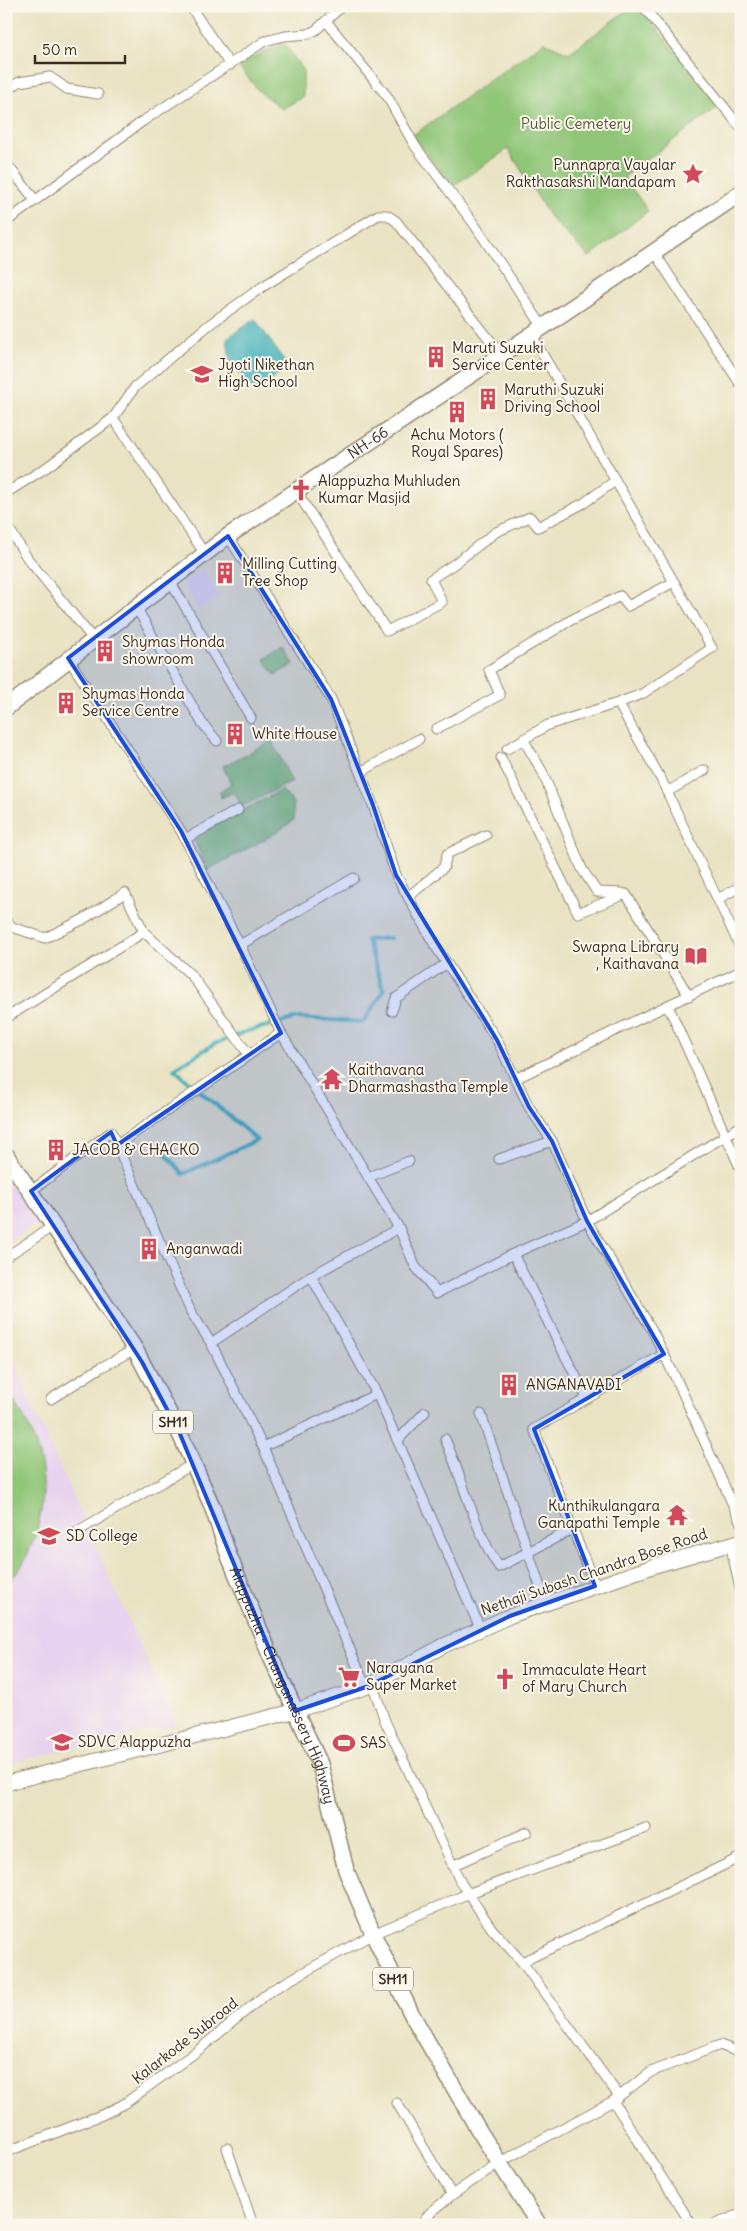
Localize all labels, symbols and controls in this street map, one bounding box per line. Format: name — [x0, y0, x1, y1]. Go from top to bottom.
scale bar — [35, 32, 125, 64]
text: 50 m — [42, 40, 77, 59]
park label: Public Cemetery — [521, 114, 631, 133]
place label: Punnapra Vayalar Rakthasakshi Mandapam — [506, 155, 676, 191]
place icon: Punnapra Vayalar Rakthasakshi Mandapam — [680, 161, 706, 187]
place label: Maruti Suzuki Service Center — [452, 338, 549, 374]
building icon: Maruti Suzuki Service Center — [423, 344, 449, 370]
place label: Jyoti Nikethan High School — [218, 355, 315, 391]
school or university icon: Jyoti Nikethan High School — [189, 361, 215, 387]
place label: Maruthi Suzuki Driving School — [504, 380, 604, 416]
building icon: Maruthi Suzuki Driving School — [475, 386, 501, 412]
building icon: Achu Motors ( Royal Spares) — [444, 399, 470, 425]
street label: NH-66 — [344, 422, 392, 463]
place label: Achu Motors ( Royal Spares) — [410, 425, 504, 461]
place label: Alappuzha Muhluden Kumar Masjid — [318, 471, 461, 507]
church icon: Alappuzha Muhluden Kumar Masjid — [288, 477, 314, 503]
place label: Milling Cutting Tree Shop — [242, 554, 337, 590]
building icon: Milling Cutting Tree Shop — [212, 560, 238, 586]
place label: Shymas Honda showroom — [122, 632, 225, 668]
building icon: Shymas Honda showroom — [92, 638, 118, 664]
place label: Shymas Honda Service Centre — [82, 684, 185, 720]
building icon: Shymas Honda Service Centre — [53, 690, 79, 716]
building icon: White House — [222, 721, 248, 747]
place label: White House — [252, 724, 337, 743]
place label: Swapna Library , Kaithavana — [572, 937, 679, 973]
library icon: Swapna Library , Kaithavana — [683, 943, 709, 969]
place label: Kaithavana Dharmashastha Temple — [348, 1060, 508, 1096]
temple icon: Kaithavana Dharmashastha Temple — [319, 1066, 345, 1092]
building icon: JACOB & CHACKO — [43, 1137, 69, 1163]
place label: JACOB & CHACKO — [72, 1140, 200, 1159]
building icon: Anganwadi — [136, 1236, 162, 1262]
place label: Anganwadi — [166, 1239, 242, 1258]
building icon: ANGANAVADI — [496, 1372, 522, 1398]
place label: ANGANAVADI — [526, 1375, 621, 1394]
road number: SH11 — [153, 1410, 193, 1434]
place label: Kunthikulangara Ganapathi Temple — [538, 1496, 660, 1532]
temple icon: Kunthikulangara Ganapathi Temple — [664, 1502, 690, 1528]
school or university icon: SD College — [36, 1523, 62, 1549]
street label: Nethaji Subash Chandra Bose Road — [478, 1524, 710, 1619]
place label: SD College — [66, 1526, 138, 1545]
street label: Alappuzha - Changanassery Highway — [226, 1564, 339, 1806]
place label: Narayana Super Market — [366, 1658, 457, 1694]
place label: Immaculate Heart of Mary Church — [522, 1660, 647, 1696]
supermarket icon: Narayana Super Market — [336, 1664, 362, 1690]
church icon: Immaculate Heart of Mary Church — [492, 1666, 518, 1692]
school or university icon: SDVC Alappuzha — [49, 1729, 75, 1755]
sports icon: SAS — [331, 1730, 357, 1756]
place label: SDVC Alappuzha — [78, 1732, 192, 1751]
place label: SAS — [360, 1733, 386, 1752]
road number: SH11 — [373, 1968, 413, 1990]
street label: Kalarkode Subroad — [128, 1993, 242, 2088]

